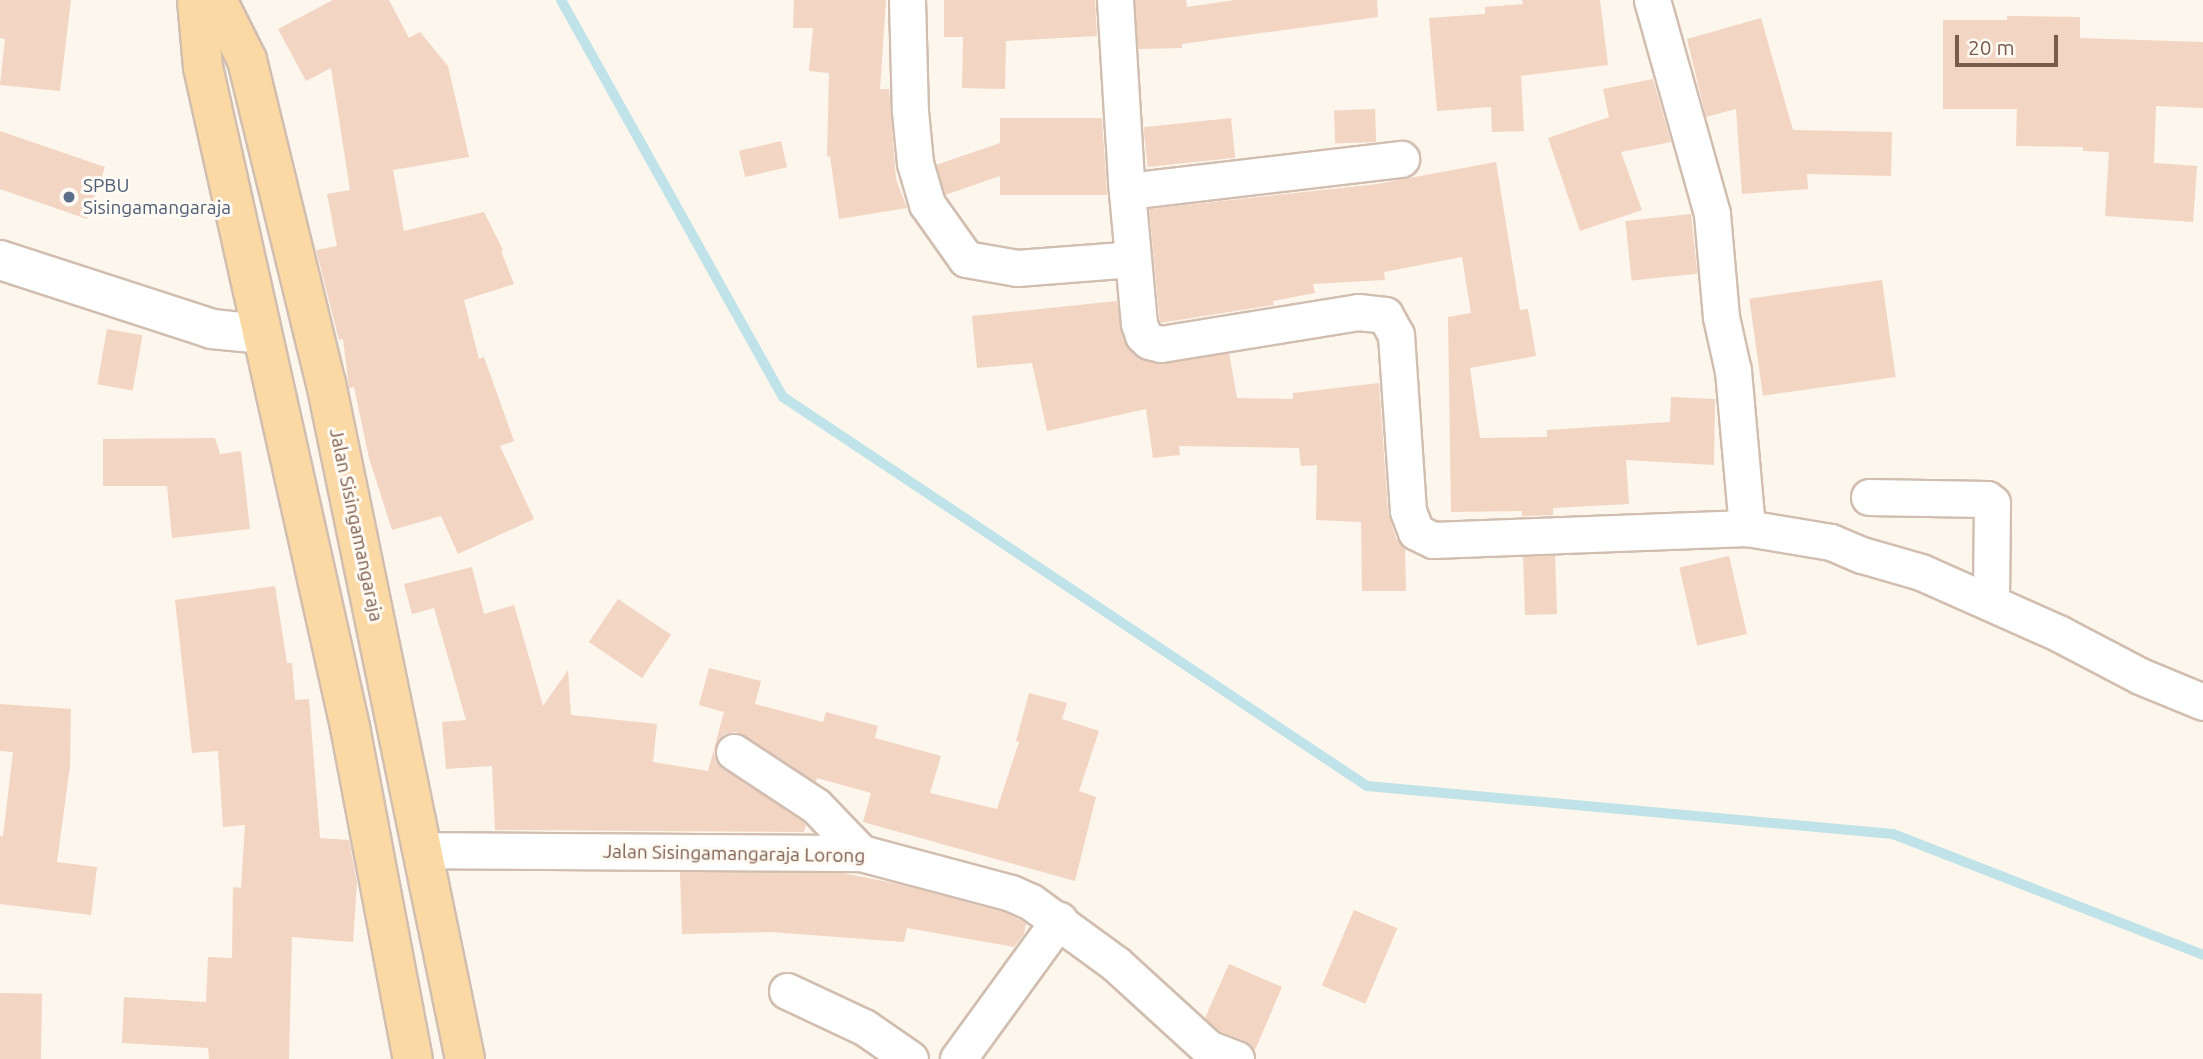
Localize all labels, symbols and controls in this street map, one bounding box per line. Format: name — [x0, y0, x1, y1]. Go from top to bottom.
scale bar — [1958, 21, 2061, 65]
text: 20 m — [1968, 35, 2015, 59]
place label: SPBU Sisingamangaraja — [83, 175, 231, 219]
marker: SPBU Sisingamangaraja — [61, 189, 77, 205]
street label: Jalan Sisingamangaraja — [324, 426, 388, 624]
street label: Jalan Sisingamangaraja Lorong — [603, 840, 865, 868]

